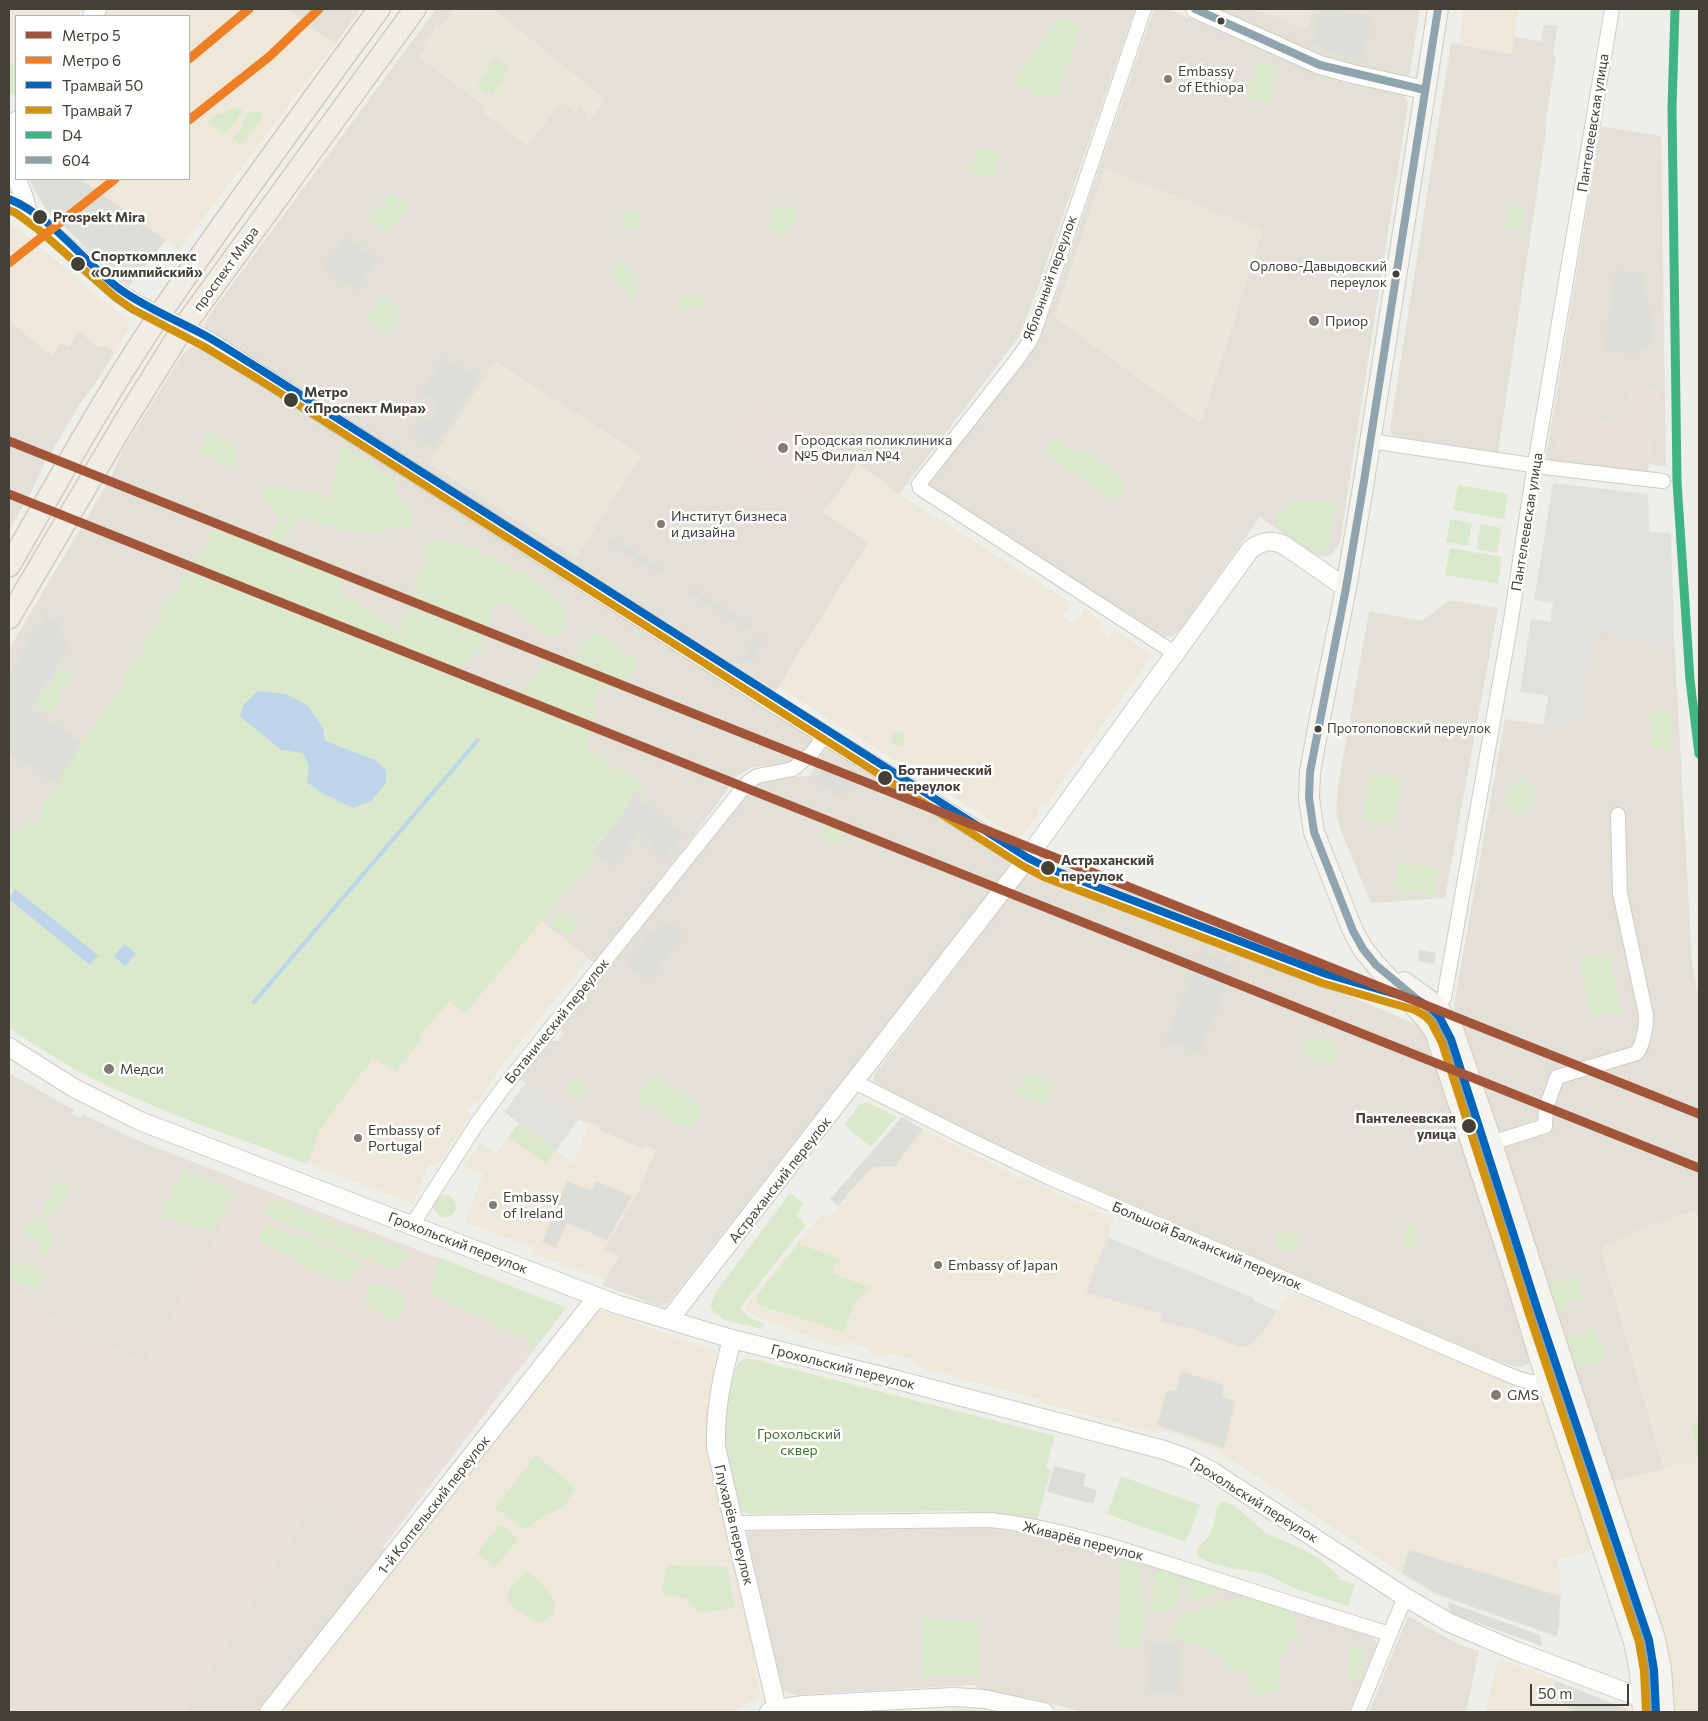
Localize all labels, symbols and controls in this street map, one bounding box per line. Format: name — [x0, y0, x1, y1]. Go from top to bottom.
legend — [15, 15, 190, 180]
unlabelled marker — [1216, 16, 1226, 26]
text: Метро 5 — [62, 26, 121, 44]
text: Метро 6 — [62, 51, 121, 69]
street label: Пантелеевская улица — [1574, 53, 1612, 193]
place label: Embassy of Ethiopa — [1178, 63, 1244, 95]
marker: Embassy of Ethiopa — [1162, 73, 1174, 85]
text: Трамвай 50 — [62, 76, 143, 94]
text: Трамвай 7 — [62, 101, 133, 119]
text: D4 — [62, 126, 82, 144]
text: 604 — [62, 151, 90, 169]
marker: Prospekt Mira — [31, 208, 49, 226]
place label: Prospekt Mira — [53, 209, 145, 225]
street label: Яблонный переулок — [1019, 213, 1081, 343]
street label: проспект Мира — [190, 223, 262, 315]
place label: Спорткомплекс «Олимпийский» — [91, 248, 203, 280]
marker: Спорткомплекс «Олимпийский» — [69, 255, 87, 273]
place label: Орлово-Давыдовский переулок — [1250, 259, 1387, 290]
marker: Орлово-Давыдовский переулок — [1391, 269, 1401, 279]
place label: Приор — [1325, 313, 1368, 329]
marker: Приор — [1307, 314, 1321, 328]
place label: Метро «Проспект Мира» — [304, 384, 426, 417]
marker: Метро «Проспект Мира» — [282, 391, 300, 409]
place label: Городская поликлиника №5 Филиал №4 — [794, 432, 952, 464]
marker: Городская поликлиника №5 Филиал №4 — [776, 441, 790, 455]
street label: Пантелеевская улица — [1508, 452, 1546, 592]
place label: Институт бизнеса и дизайна — [671, 508, 787, 540]
marker: Институт бизнеса и дизайна — [655, 518, 667, 530]
place label: Протопоповский переулок — [1327, 721, 1491, 737]
marker: Протопоповский переулок — [1313, 724, 1323, 734]
place label: Ботанический переулок — [898, 762, 992, 794]
marker: Ботанический переулок — [876, 769, 894, 787]
place label: Астраханский переулок — [1061, 852, 1154, 884]
marker: Астраханский переулок — [1039, 859, 1057, 877]
street label: Ботанический переулок — [501, 955, 613, 1087]
place label: Медси — [120, 1061, 164, 1077]
marker: Медси — [102, 1062, 116, 1076]
place label: Пантелеевская улица — [1356, 1110, 1456, 1142]
street label: Астраханский переулок — [725, 1114, 835, 1246]
marker: Пантелеевская улица — [1460, 1117, 1478, 1135]
place label: Embassy of Portugal — [368, 1122, 440, 1154]
marker: Embassy of Portugal — [352, 1132, 364, 1144]
place label: Embassy of Ireland — [503, 1189, 563, 1222]
street label: Большой Балканский переулок — [1110, 1198, 1304, 1294]
marker: Embassy of Ireland — [487, 1199, 499, 1211]
street label: Грохольский переулок — [386, 1209, 530, 1277]
place label: Embassy of Japan — [948, 1257, 1058, 1273]
marker: Embassy of Japan — [932, 1259, 944, 1271]
street label: Грохольский переулок — [769, 1341, 917, 1393]
place label: GMS — [1507, 1387, 1539, 1403]
marker: GMS — [1489, 1388, 1503, 1402]
park label: Грохольский сквер — [757, 1426, 841, 1458]
street label: 1-й Коптельский переулок — [375, 1432, 493, 1578]
street label: Грохольский переулок — [1187, 1454, 1321, 1546]
street label: Глухарёв переулок — [711, 1463, 757, 1587]
street label: Живарёв переулок — [1021, 1518, 1145, 1564]
scale bar — [1533, 1674, 1632, 1706]
text: 50 m — [1538, 1684, 1572, 1702]

